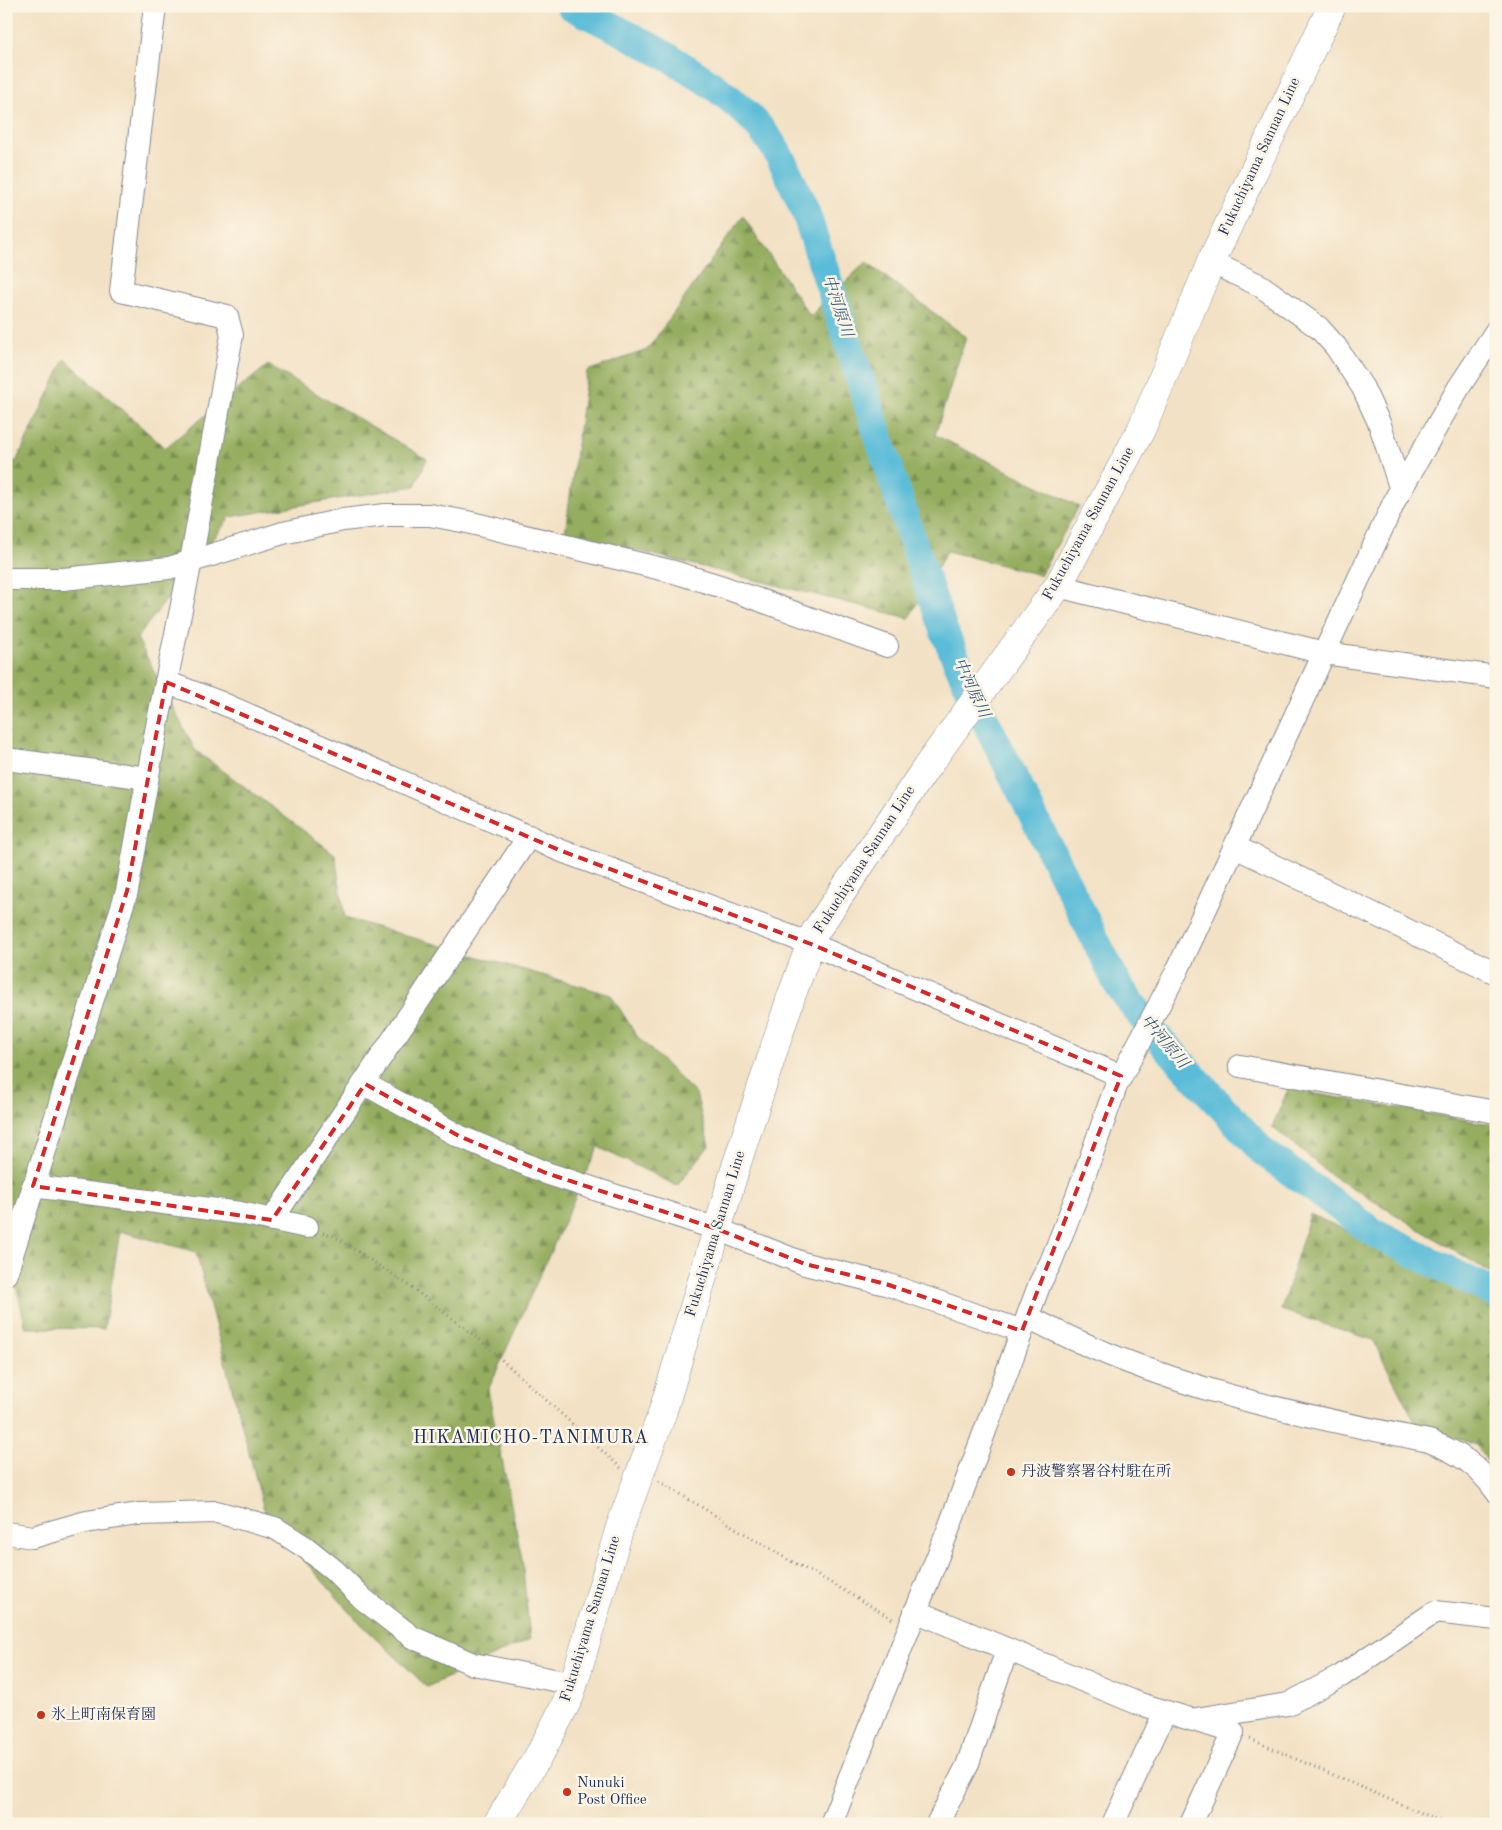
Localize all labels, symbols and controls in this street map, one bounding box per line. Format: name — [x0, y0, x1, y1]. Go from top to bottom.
street label: Fukuchiyama Sannan Line — [1217, 75, 1303, 238]
water label: 中河原川 — [820, 272, 857, 341]
street label: Fukuchiyama Sannan Line — [1041, 445, 1138, 603]
water label: 中河原川 — [950, 655, 994, 722]
street label: Fukuchiyama Sannan Line — [812, 783, 918, 937]
water label: 中河原川 — [1137, 1011, 1194, 1073]
street label: Fukuchiyama Sannan Line — [684, 1149, 748, 1319]
district label: HIKAMICHO-TANIMURA — [413, 1429, 649, 1447]
place label: 丹波警察署谷村駐在所 — [1021, 1463, 1171, 1480]
marker: 丹波警察署谷村駐在所 — [1005, 1466, 1017, 1478]
street label: Fukuchiyama Sannan Line — [559, 1534, 623, 1704]
place label: 氷上町南保育園 — [51, 1706, 156, 1723]
marker: 氷上町南保育園 — [35, 1709, 47, 1721]
place label: Nunuki Post Office — [577, 1776, 647, 1808]
marker: Nunuki Post Office — [561, 1786, 573, 1798]

